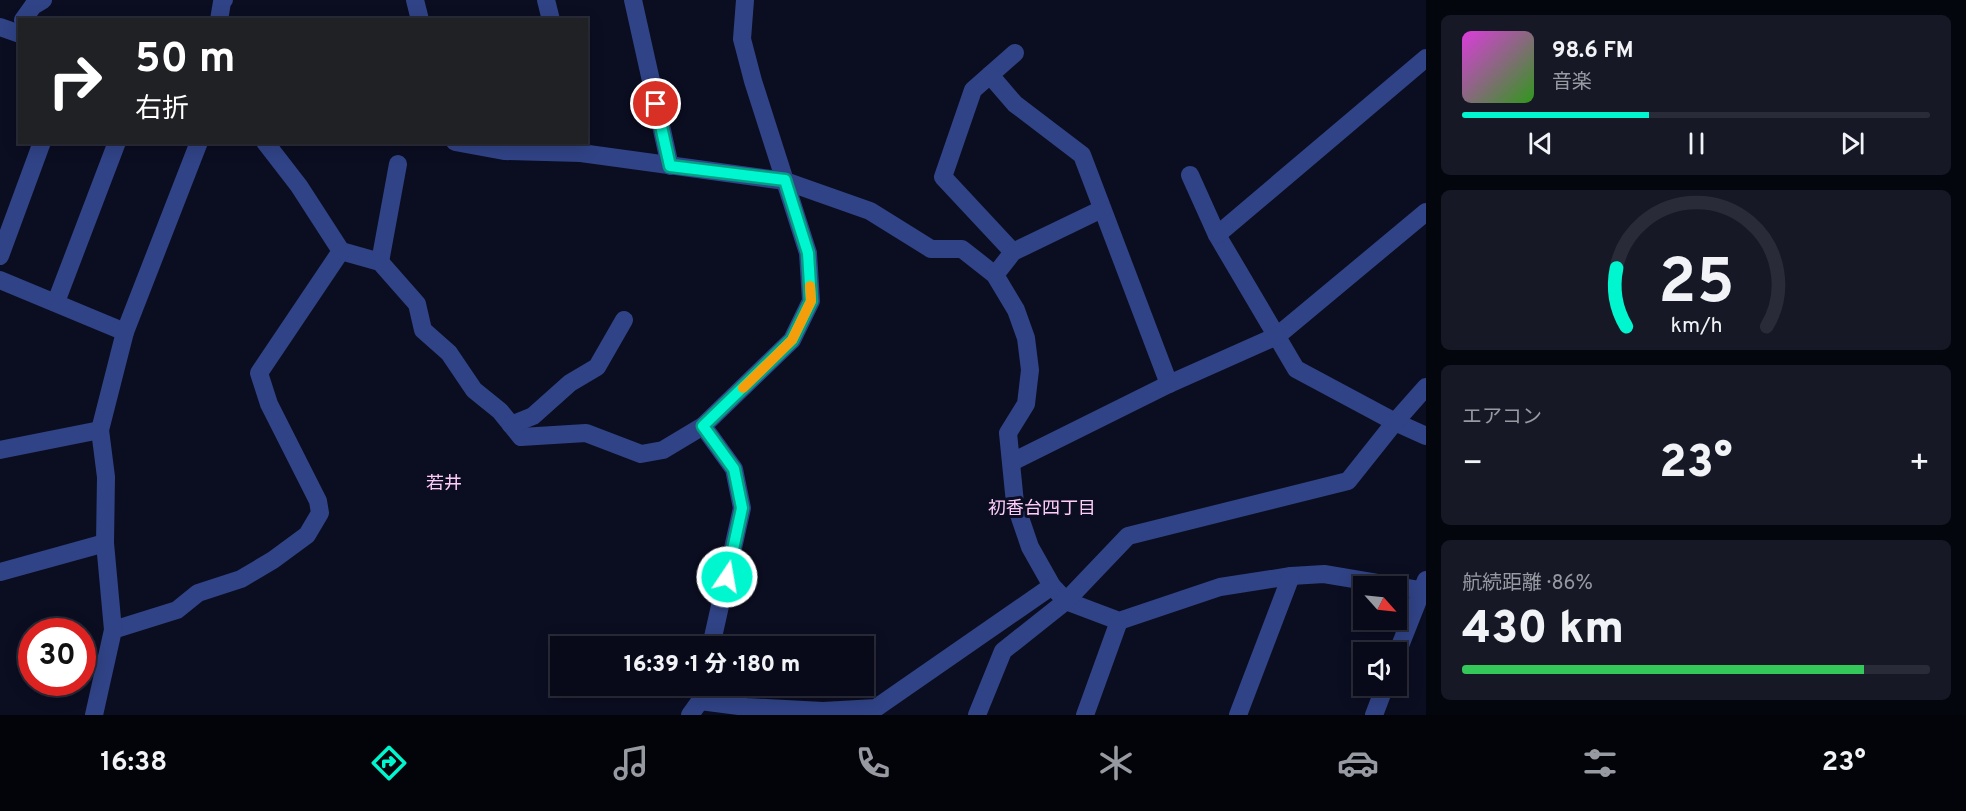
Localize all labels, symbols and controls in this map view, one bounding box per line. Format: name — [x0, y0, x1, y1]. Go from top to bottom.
text: 50 m — [135, 34, 236, 87]
text: 98.6 FM — [1552, 38, 1634, 65]
icon: right — [36, 42, 114, 120]
text: 音楽 — [1552, 70, 1592, 96]
pin — [630, 78, 681, 129]
icon: arrive — [639, 87, 672, 120]
text: 右折 — [135, 93, 189, 127]
icon: previous — [1524, 127, 1557, 160]
icon: pause — [1680, 127, 1713, 160]
icon: next — [1836, 127, 1869, 160]
text: 25 — [1658, 246, 1734, 325]
text: km/h — [1670, 313, 1722, 340]
text: エアコン — [1462, 405, 1542, 431]
text: 23° — [1659, 436, 1733, 493]
text: − — [1462, 444, 1483, 486]
text: + — [1909, 444, 1930, 486]
district label: 若井 — [426, 473, 462, 496]
district label: 初香台四丁目 — [988, 498, 1096, 521]
position arrow — [695, 545, 759, 609]
text: 航続距離 · 86% — [1462, 571, 1593, 597]
north arrow — [1353, 576, 1407, 630]
map controls — [1353, 576, 1407, 696]
text: 430 km — [1462, 602, 1624, 659]
speed limit sign: 30 — [18, 618, 96, 696]
button: sound — [1353, 642, 1407, 696]
text: 16:39 · 1 分 · 180 m — [624, 652, 800, 679]
icon: directions — [368, 742, 410, 784]
icon: music — [610, 742, 652, 784]
icon: phone — [852, 742, 894, 784]
icon: climate — [1095, 742, 1137, 784]
icon: car — [1337, 742, 1379, 784]
icon: filters — [1579, 742, 1621, 784]
text: 16:38 — [100, 746, 167, 780]
text: 23° — [1822, 746, 1866, 780]

